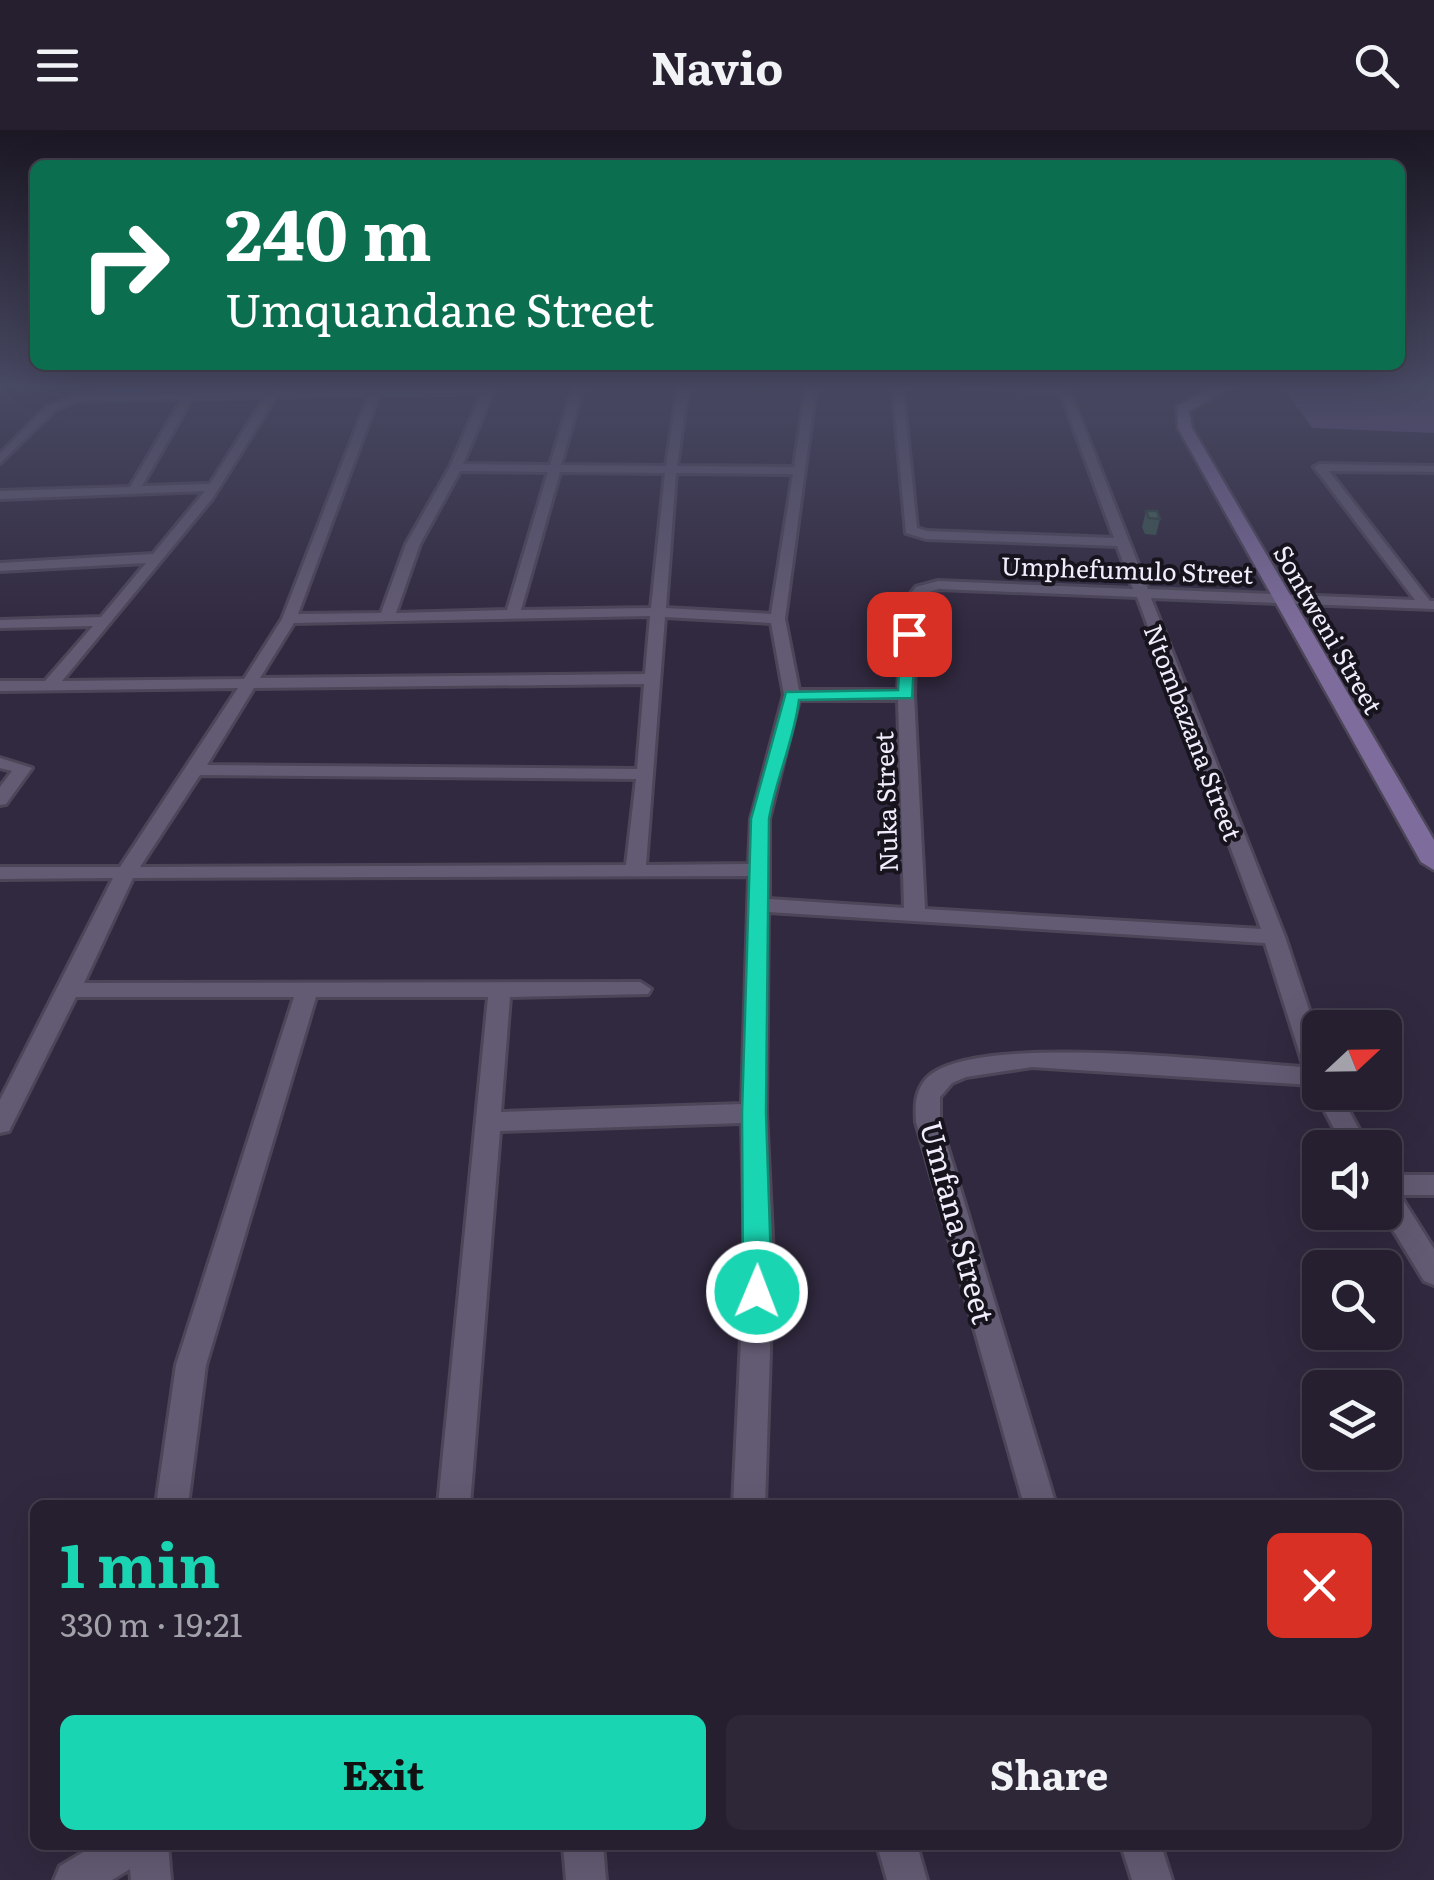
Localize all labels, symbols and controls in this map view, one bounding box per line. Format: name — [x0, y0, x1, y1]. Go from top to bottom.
text: Navio — [651, 32, 783, 99]
icon: menu — [30, 38, 85, 93]
icon: search — [1349, 38, 1404, 93]
text: 240 m — [225, 179, 432, 283]
icon: right — [60, 200, 190, 330]
text: Umquandane Street — [225, 274, 654, 341]
street label: Sontweni Street — [1265, 537, 1393, 721]
street label: Umphefumulo Street — [1000, 546, 1254, 592]
pin — [867, 592, 952, 677]
icon: arrive — [882, 607, 937, 662]
street label: Ntombazana Street — [1136, 619, 1252, 845]
street label: Nuka Street — [864, 731, 906, 873]
north arrow — [1302, 1010, 1402, 1110]
map controls — [1302, 1010, 1402, 1470]
street label: Umfana Street — [911, 1116, 1007, 1328]
button: sound — [1302, 1130, 1402, 1230]
position arrow — [705, 1240, 809, 1344]
button: search — [1302, 1250, 1402, 1350]
button: layers — [1302, 1370, 1402, 1470]
text: 1 min — [60, 1517, 220, 1606]
button: close — [1267, 1533, 1372, 1638]
text: 330 m · 19:21 — [60, 1599, 242, 1647]
button: Exit — [60, 1715, 706, 1830]
button: Share — [726, 1715, 1372, 1830]

